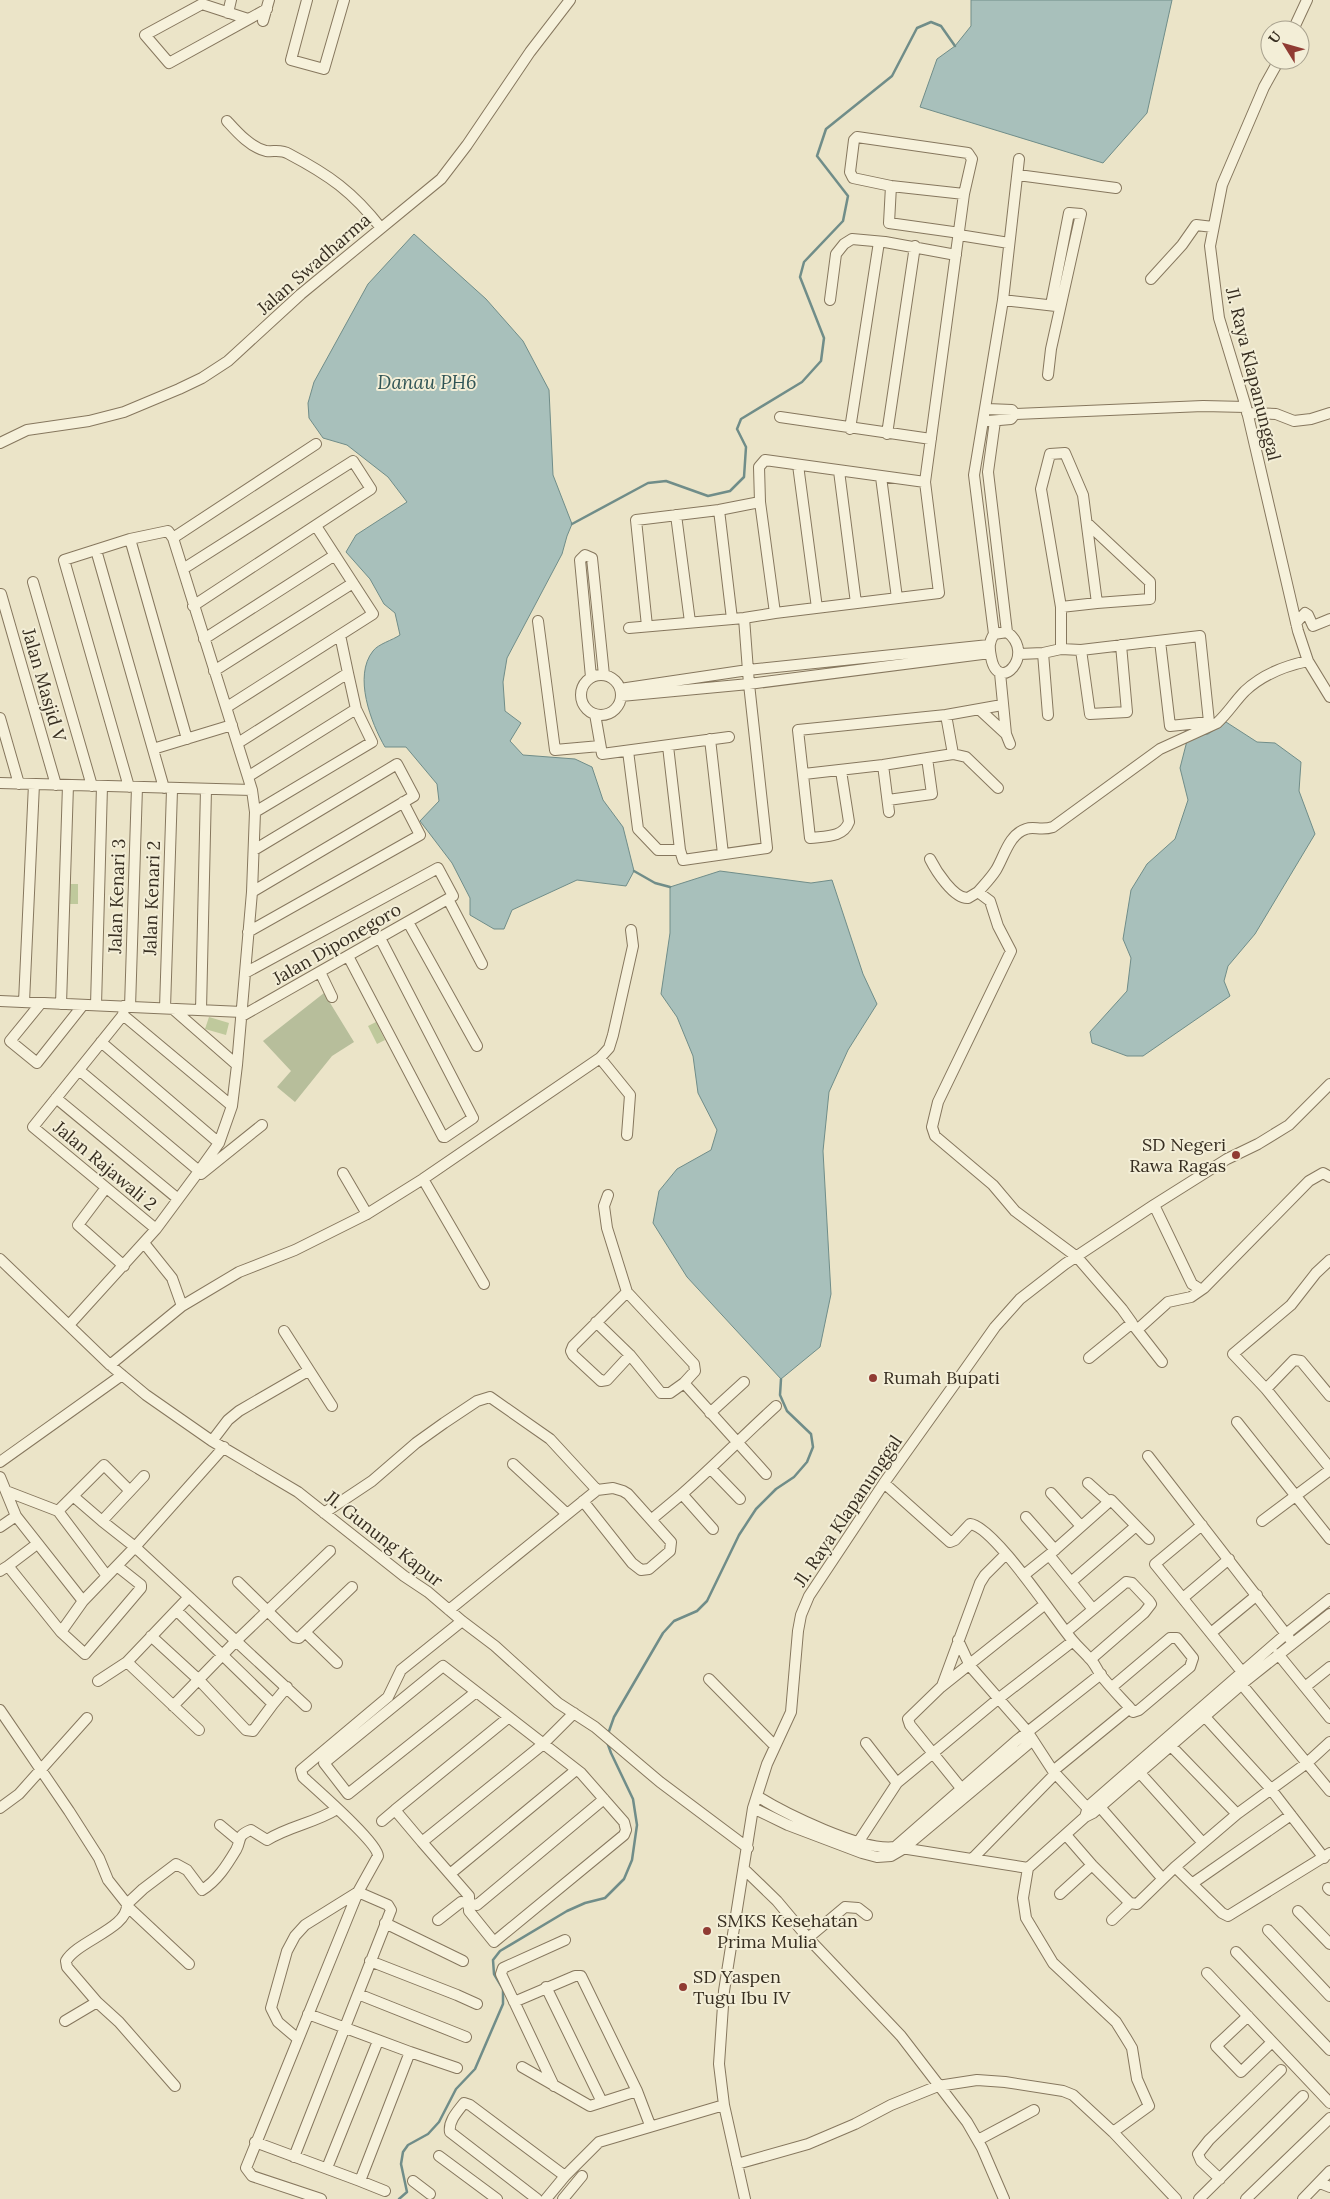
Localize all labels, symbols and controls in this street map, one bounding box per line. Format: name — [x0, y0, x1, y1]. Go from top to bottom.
north arrow — [1260, 20, 1310, 70]
text: U — [1264, 27, 1285, 47]
street label: Jalan Swadharma — [251, 208, 375, 320]
street label: Jl. Raya Klapanunggal — [1221, 284, 1286, 463]
water label: Danau PH6 — [377, 370, 477, 394]
street label: Jalan Masjid V — [17, 625, 72, 745]
street label: Jalan Kenari 3 — [103, 838, 130, 955]
street label: Jalan Kenari 2 — [138, 840, 165, 957]
street label: Jalan Diponegoro — [268, 897, 405, 990]
street label: Jalan Rajawali 2 — [48, 1115, 162, 1215]
place label: SD Negeri Rawa Ragas — [1129, 1133, 1226, 1177]
marker: SD Negeri Rawa Ragas — [1230, 1149, 1242, 1161]
place label: Rumah Bupati — [883, 1366, 1000, 1389]
marker: Rumah Bupati — [867, 1372, 879, 1384]
street label: Jl. Raya Klapanunggal — [788, 1430, 907, 1592]
street label: Jl. Gunung Kapur — [320, 1485, 448, 1592]
place label: SMKS Kesehatan Prima Mulia — [717, 1909, 858, 1953]
marker: SMKS Kesehatan Prima Mulia — [701, 1925, 713, 1937]
place label: SD Yaspen Tugu Ibu IV — [693, 1965, 791, 2009]
marker: SD Yaspen Tugu Ibu IV — [677, 1981, 689, 1993]

